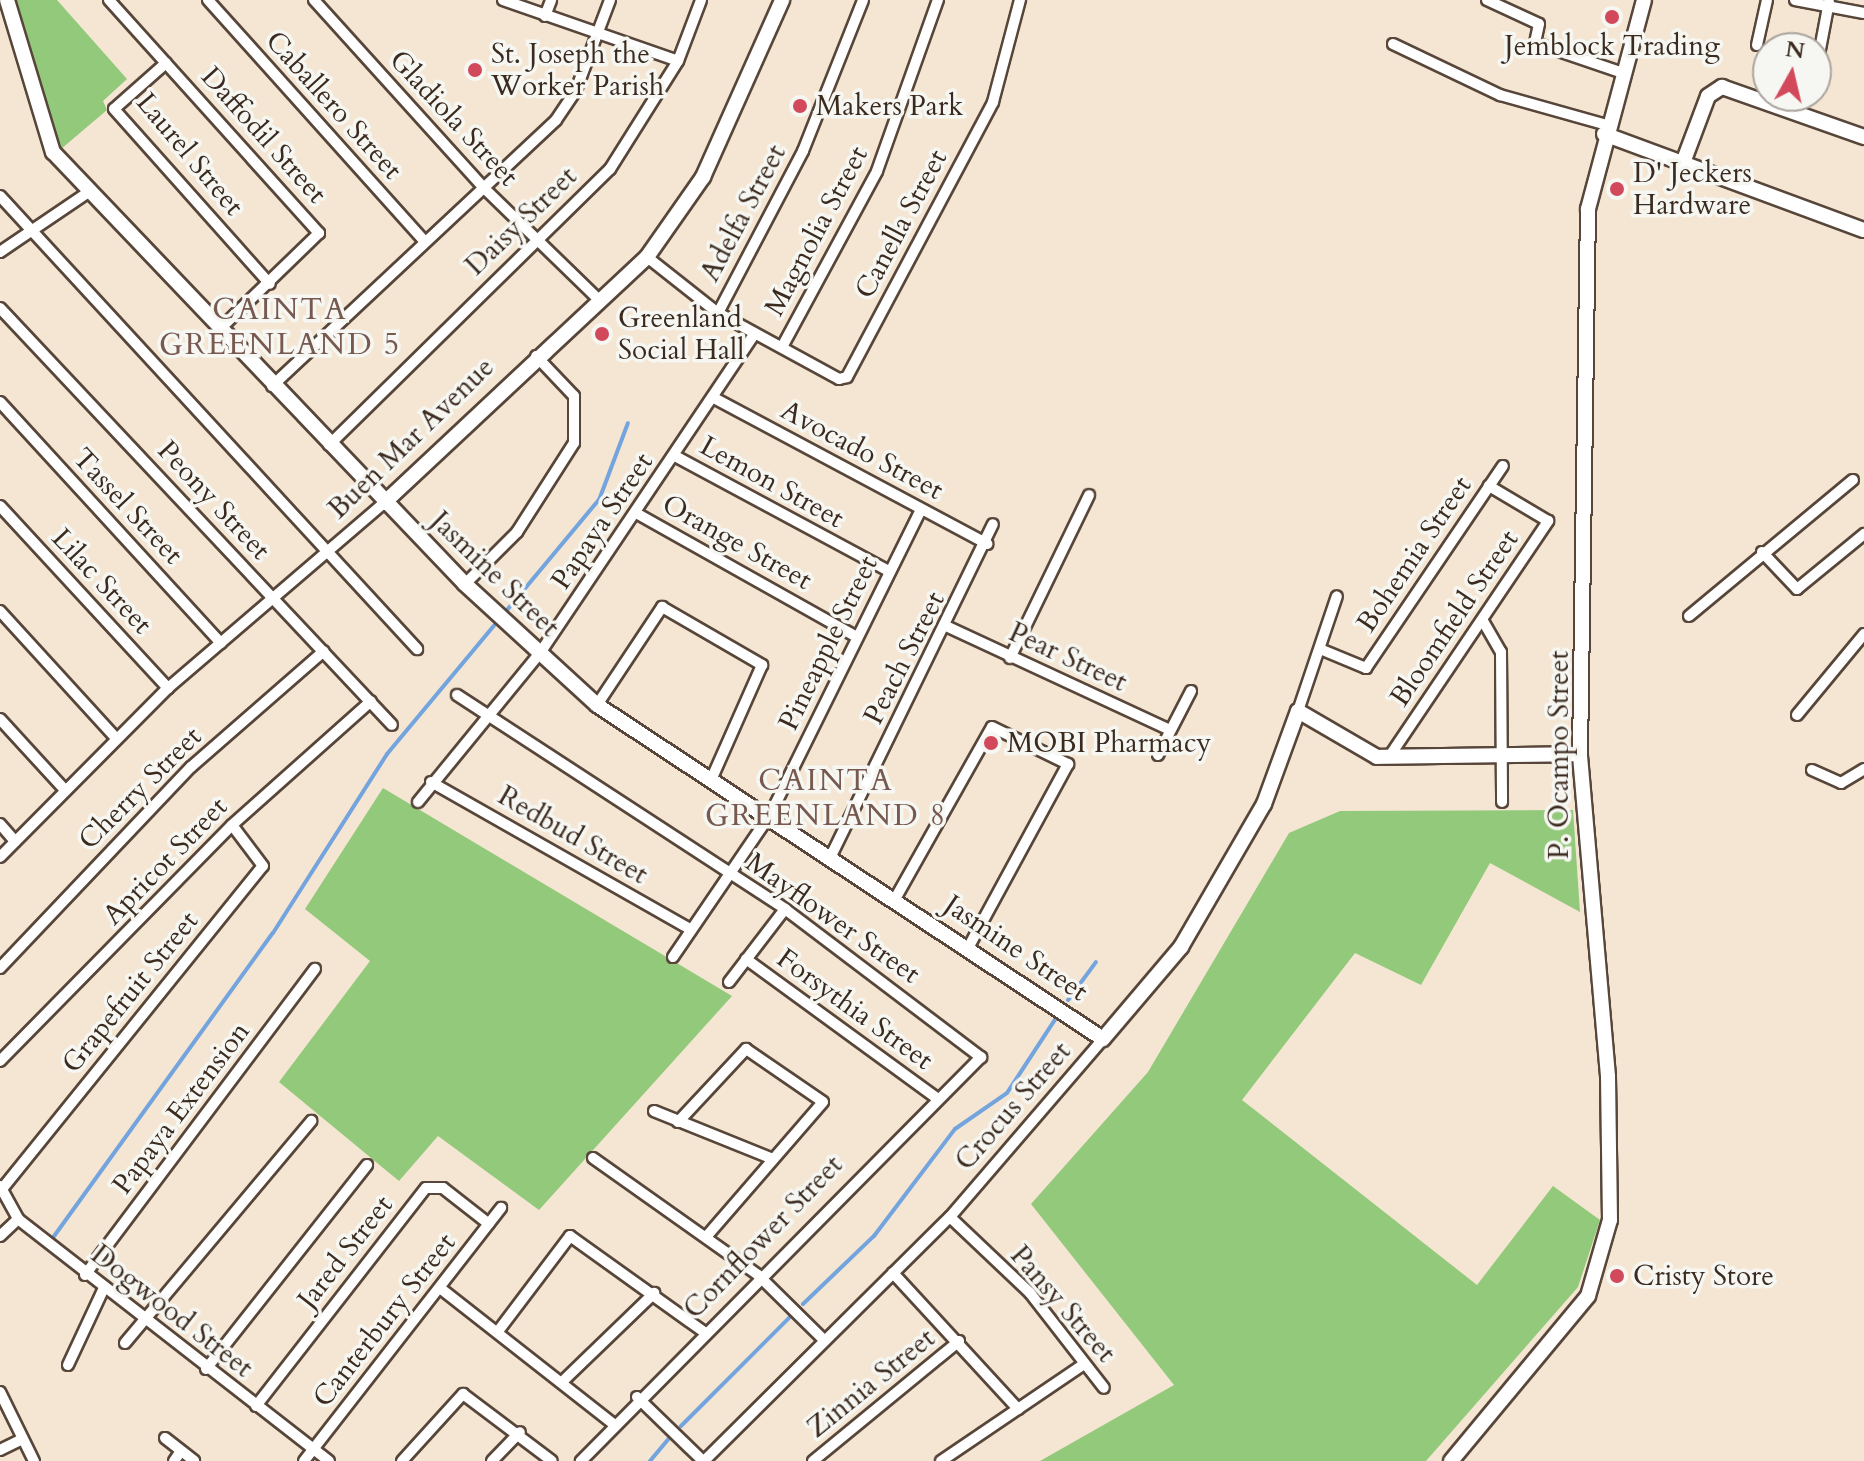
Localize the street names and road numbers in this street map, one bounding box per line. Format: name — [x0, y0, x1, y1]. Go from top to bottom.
street label: Caballero Street — [259, 24, 409, 186]
street label: Gladiola Street — [383, 43, 525, 193]
street label: Daffodil Street — [194, 60, 334, 210]
street label: Laurel Street — [129, 86, 251, 222]
street label: Adelfa Street — [693, 139, 793, 287]
street label: Magnolia Street — [757, 140, 875, 322]
street label: Canella Street — [848, 144, 954, 304]
street label: Daisy Street — [458, 160, 584, 282]
street label: Buen Mar Avenue — [321, 350, 501, 526]
street label: Avocado Street — [775, 393, 949, 507]
street label: Lemon Street — [694, 429, 850, 535]
street label: Peony Street — [151, 434, 277, 566]
street label: Tassel Street — [66, 441, 190, 571]
street label: Papaya Street — [544, 446, 660, 596]
street label: Bohemia Street — [1350, 470, 1478, 638]
street label: Orange Street — [656, 487, 818, 597]
street label: Jasmine Street — [424, 504, 566, 644]
street label: Lilac Street — [45, 521, 159, 641]
street label: Bloomfield Street — [1383, 523, 1525, 713]
street label: Pineapple Street — [771, 550, 885, 736]
street label: Peach Street — [856, 586, 952, 730]
street label: Pear Street — [1004, 615, 1132, 699]
street label: P. Ocampo Street — [1542, 651, 1576, 859]
street label: Cherry Street — [72, 720, 208, 856]
street label: Redbud Street — [492, 779, 654, 891]
street label: Apricot Street — [96, 790, 234, 932]
street label: Mayflower Street — [740, 846, 926, 990]
street label: Jasmine Street — [938, 888, 1094, 1008]
street label: Grapefruit Street — [55, 905, 205, 1079]
street label: Forsythia Street — [770, 941, 940, 1077]
street label: Papaya Extension — [105, 1015, 257, 1201]
street label: Crocus Street — [948, 1035, 1078, 1177]
street label: Cornflower Street — [677, 1148, 849, 1326]
street label: Jared Street — [290, 1189, 400, 1315]
street label: Canterbury Street — [306, 1226, 462, 1414]
street label: Dogwood Street — [84, 1237, 260, 1385]
street label: Pansy Street — [1003, 1239, 1123, 1369]
street label: Zinnia Street — [800, 1321, 942, 1445]

